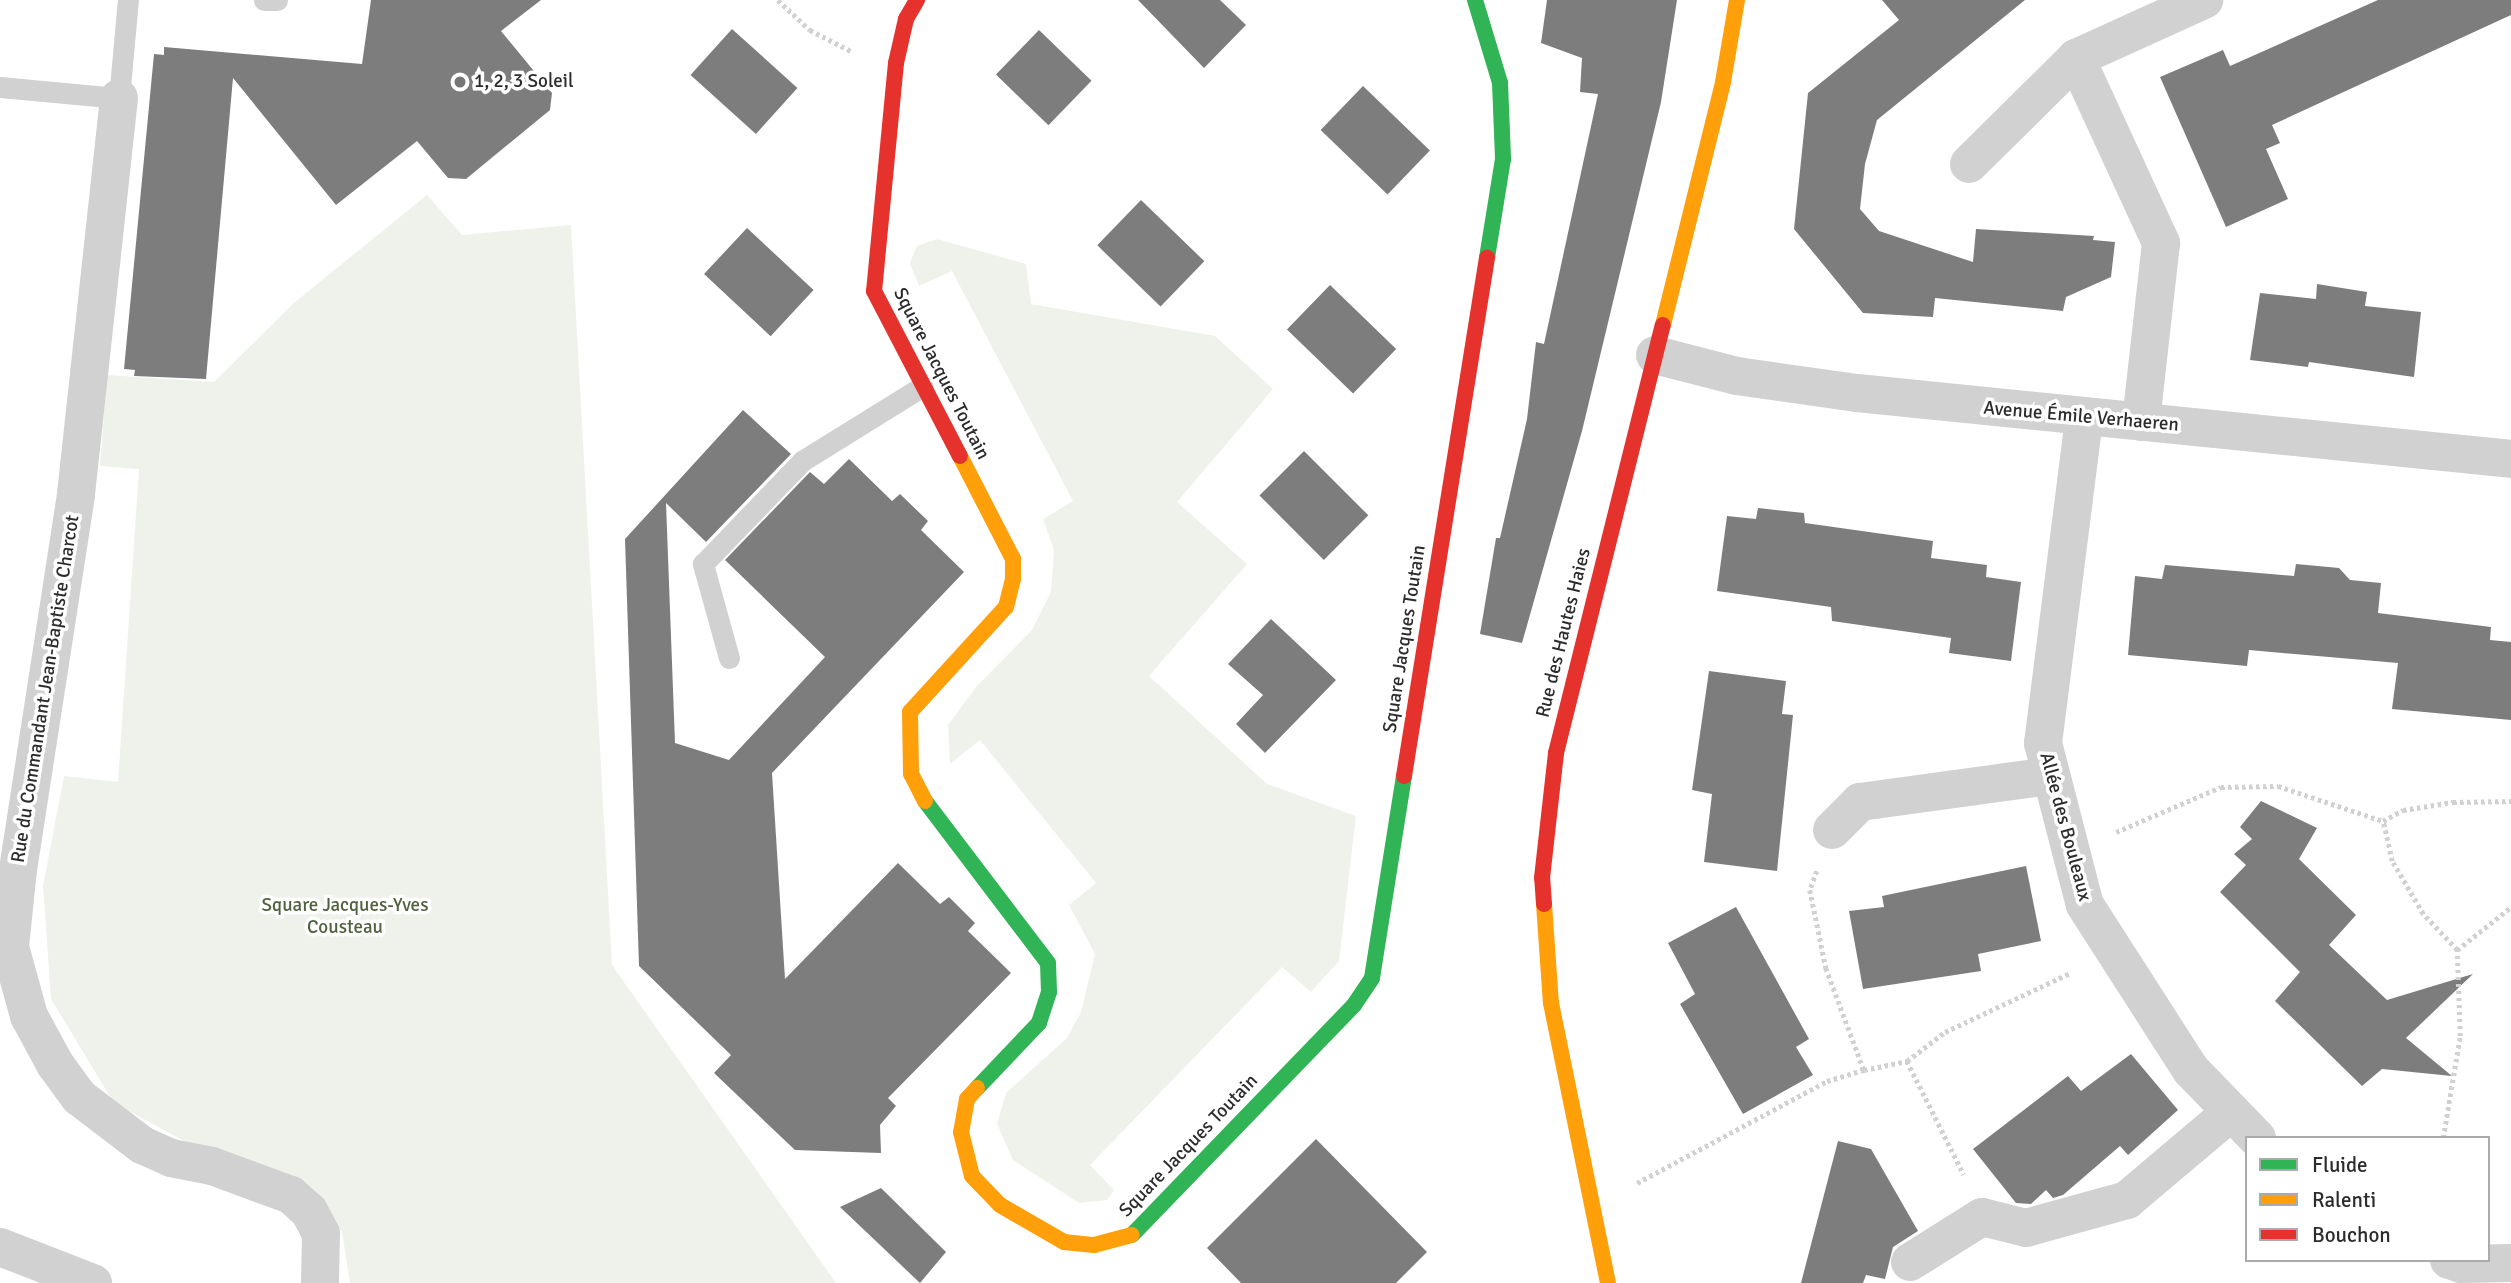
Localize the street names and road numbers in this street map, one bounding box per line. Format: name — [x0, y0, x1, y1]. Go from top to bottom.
street label: Square Jacques Toutain — [888, 284, 994, 464]
street label: Avenue Émile Verhaeren — [1982, 397, 2180, 437]
street label: Rue du Commandant Jean-Baptiste Charcot — [7, 514, 85, 864]
street label: Square Jacques Toutain — [1379, 544, 1431, 734]
street label: Rue des Hautes Haies — [1532, 546, 1596, 720]
street label: Allée des Bouleaux — [2034, 750, 2096, 904]
street label: Square Jacques Toutain — [1115, 1070, 1263, 1222]

